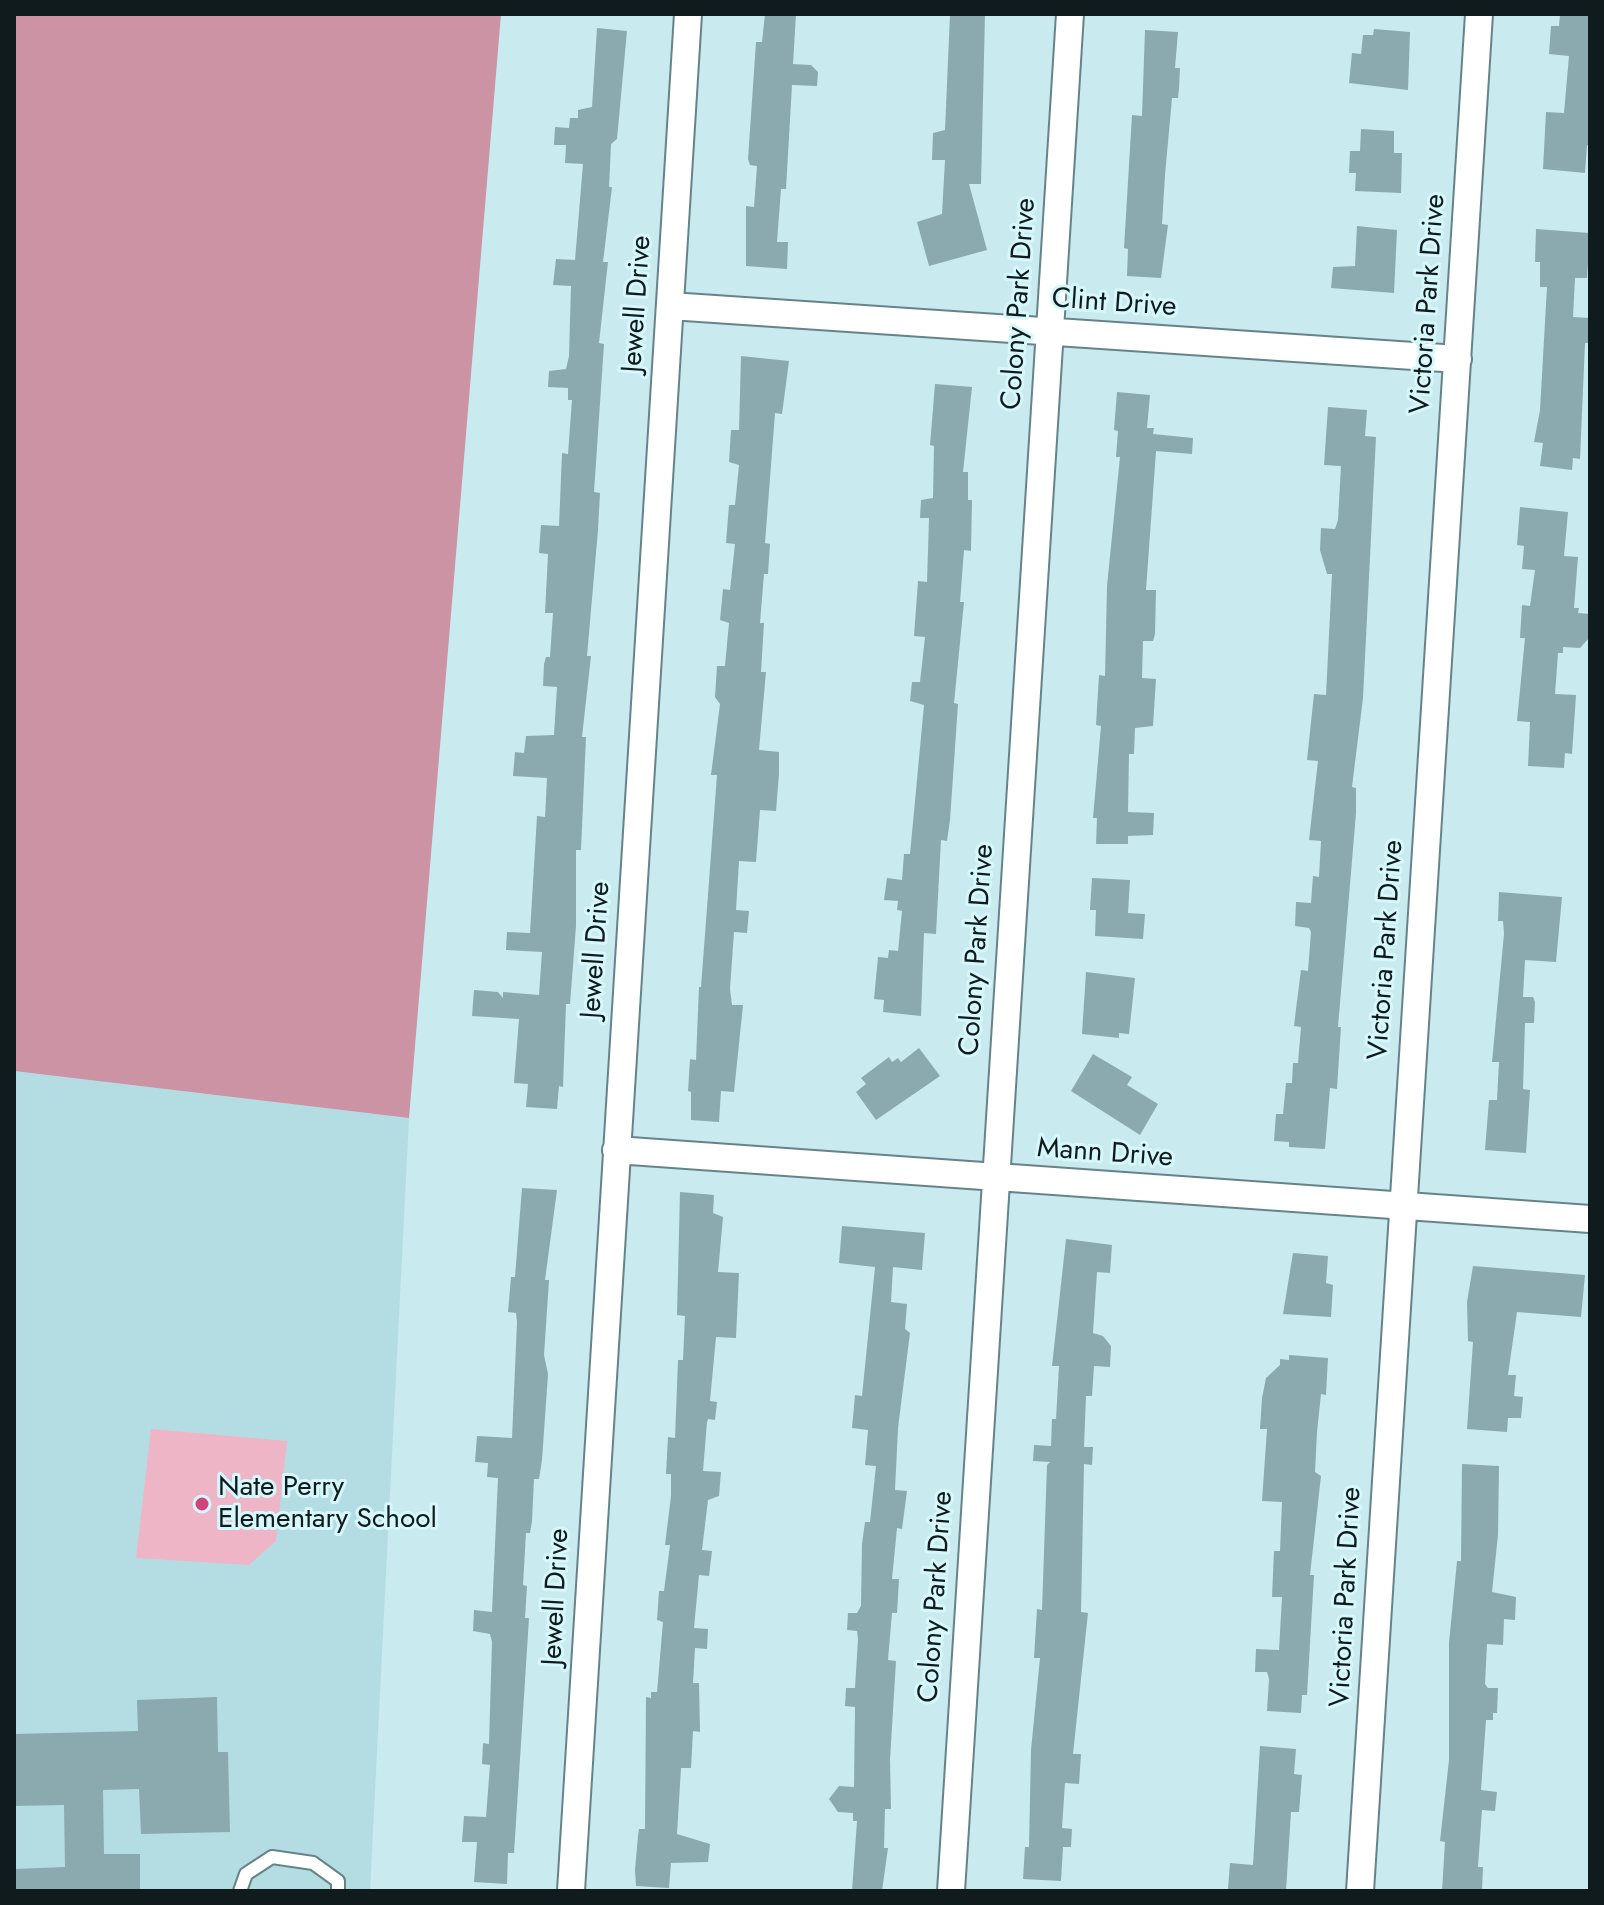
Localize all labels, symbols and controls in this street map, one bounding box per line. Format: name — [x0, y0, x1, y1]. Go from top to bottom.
street label: Victoria Park Drive — [1405, 193, 1453, 415]
street label: Colony Park Drive — [996, 197, 1044, 411]
street label: Jewell Drive — [616, 234, 660, 374]
street label: Clint Drive — [1050, 283, 1178, 325]
street label: Victoria Park Drive — [1363, 839, 1411, 1061]
street label: Colony Park Drive — [954, 843, 1002, 1057]
street label: Jewell Drive — [575, 880, 619, 1020]
street label: Mann Drive — [1036, 1132, 1174, 1176]
place label: Nate Perry Elementary School — [218, 1471, 437, 1537]
street label: Victoria Park Drive — [1324, 1486, 1370, 1708]
street label: Colony Park Drive — [913, 1490, 961, 1704]
marker: Nate Perry Elementary School — [193, 1495, 211, 1513]
street label: Jewell Drive — [537, 1528, 577, 1666]

